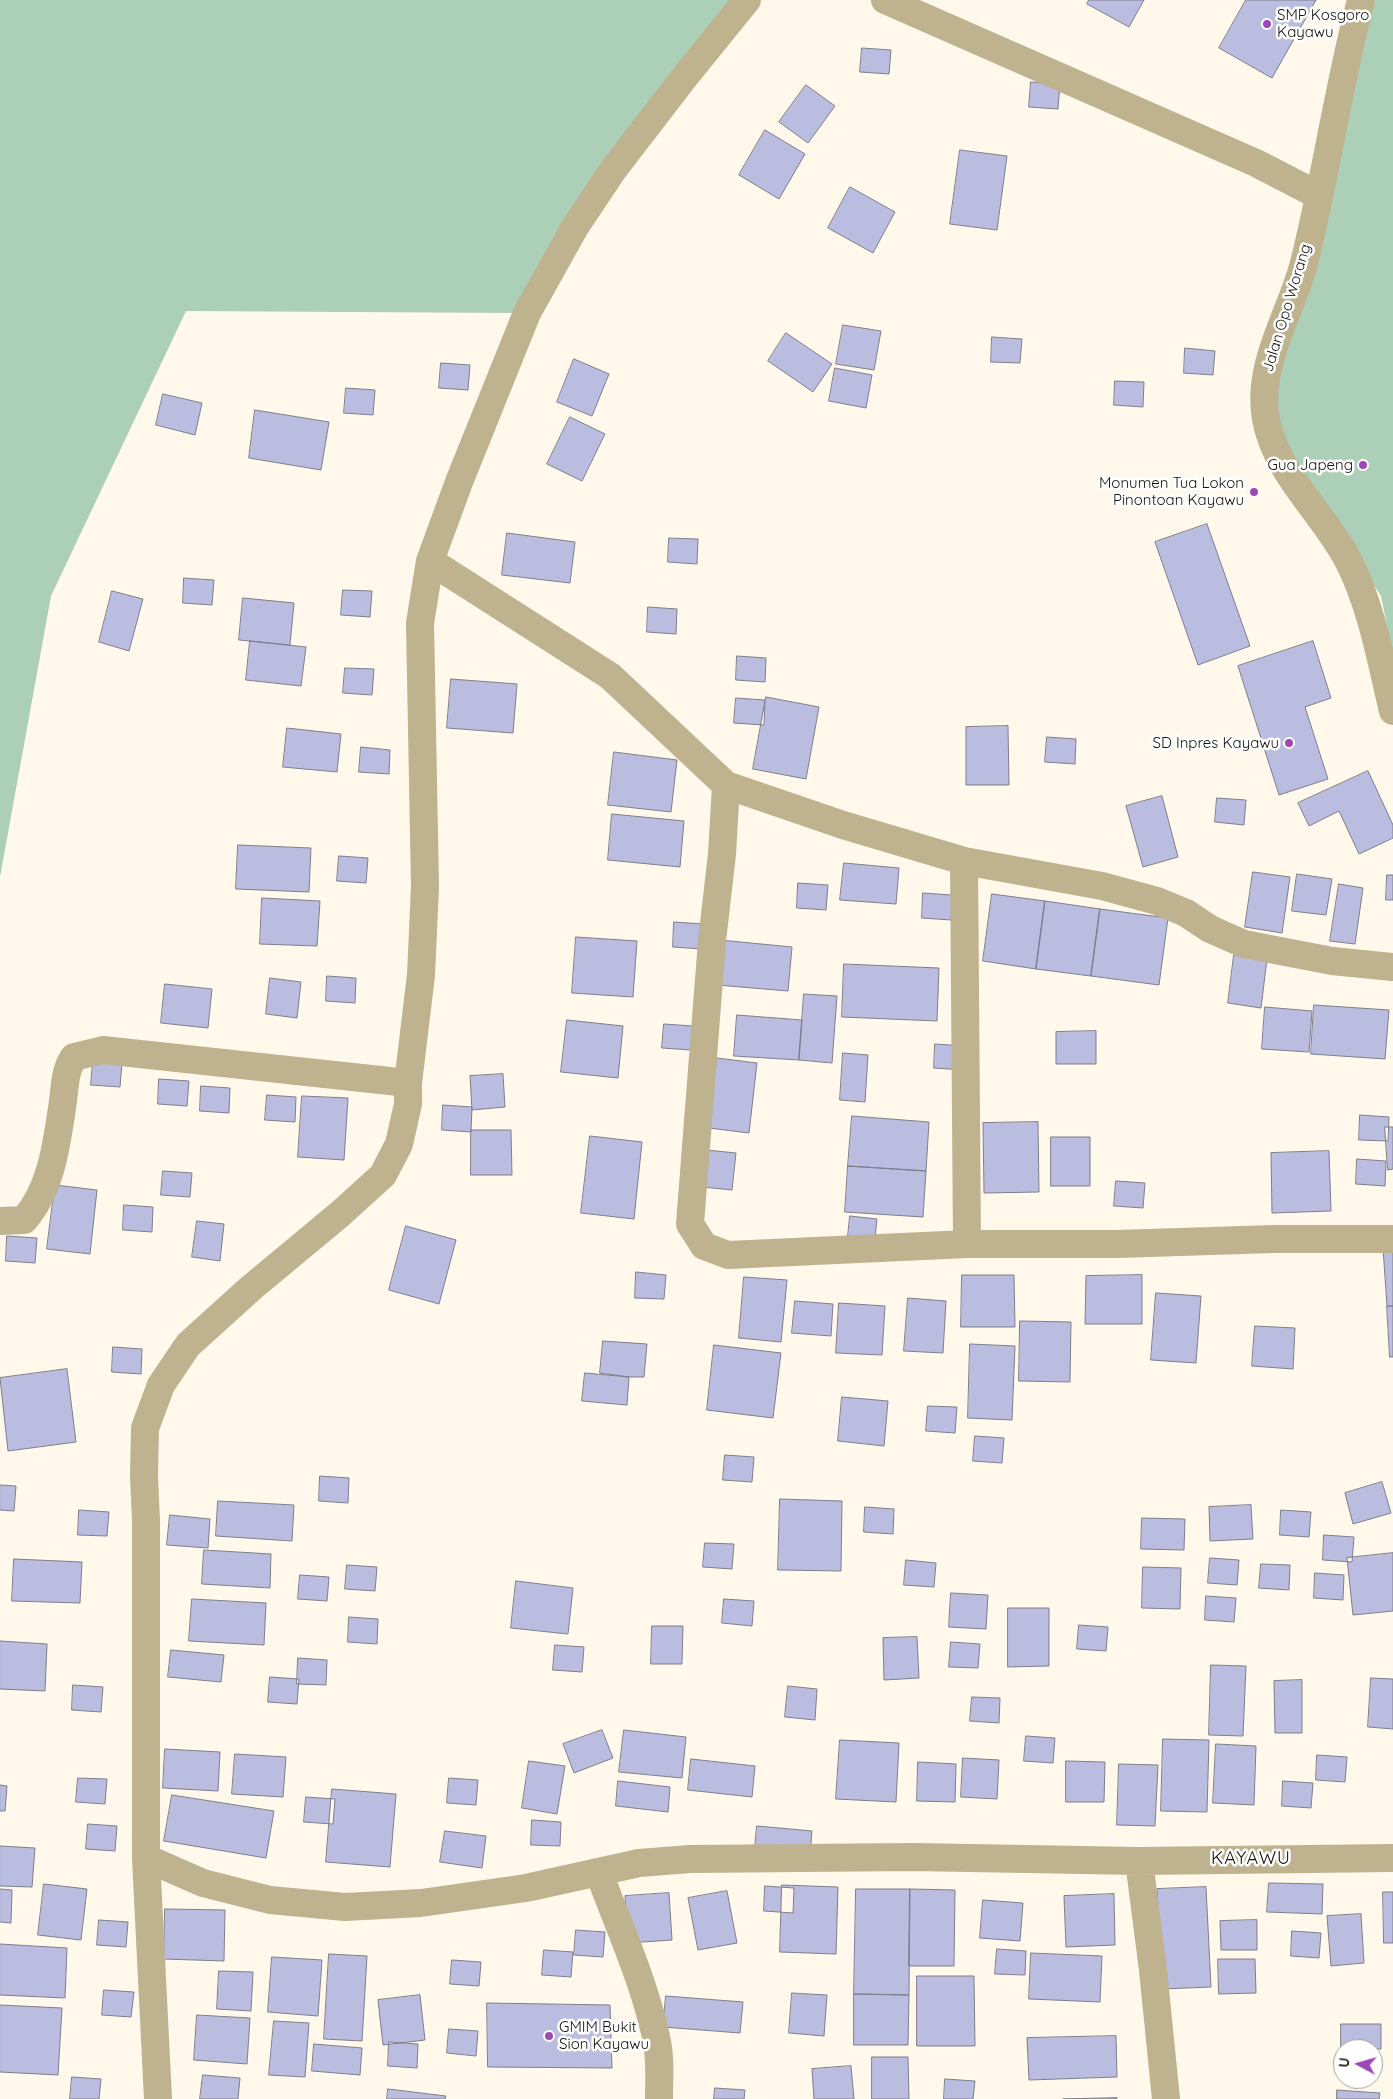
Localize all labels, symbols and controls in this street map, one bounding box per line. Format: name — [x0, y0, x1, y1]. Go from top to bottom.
place label: SMP Kosgoro Kayawu — [1277, 6, 1369, 41]
marker: SMP Kosgoro Kayawu — [1261, 18, 1273, 30]
street label: Jalan Opo Worang — [1259, 242, 1315, 374]
place label: Gua Japeng — [1268, 456, 1353, 474]
marker: Gua Japeng — [1357, 459, 1369, 471]
place label: Monumen Tua Lokon Pinontoan Kayawu — [1099, 474, 1244, 509]
marker: Monumen Tua Lokon Pinontoan Kayawu — [1248, 486, 1260, 498]
place label: SD Inpres Kayawu — [1153, 734, 1279, 752]
marker: SD Inpres Kayawu — [1283, 737, 1295, 749]
district label: KAYAWU — [1210, 1848, 1292, 1870]
place label: GMIM Bukit Sion Kayawu — [559, 2018, 649, 2053]
marker: GMIM Bukit Sion Kayawu — [543, 2030, 555, 2042]
north arrow — [1333, 2039, 1383, 2089]
text: U — [1335, 2057, 1354, 2068]

